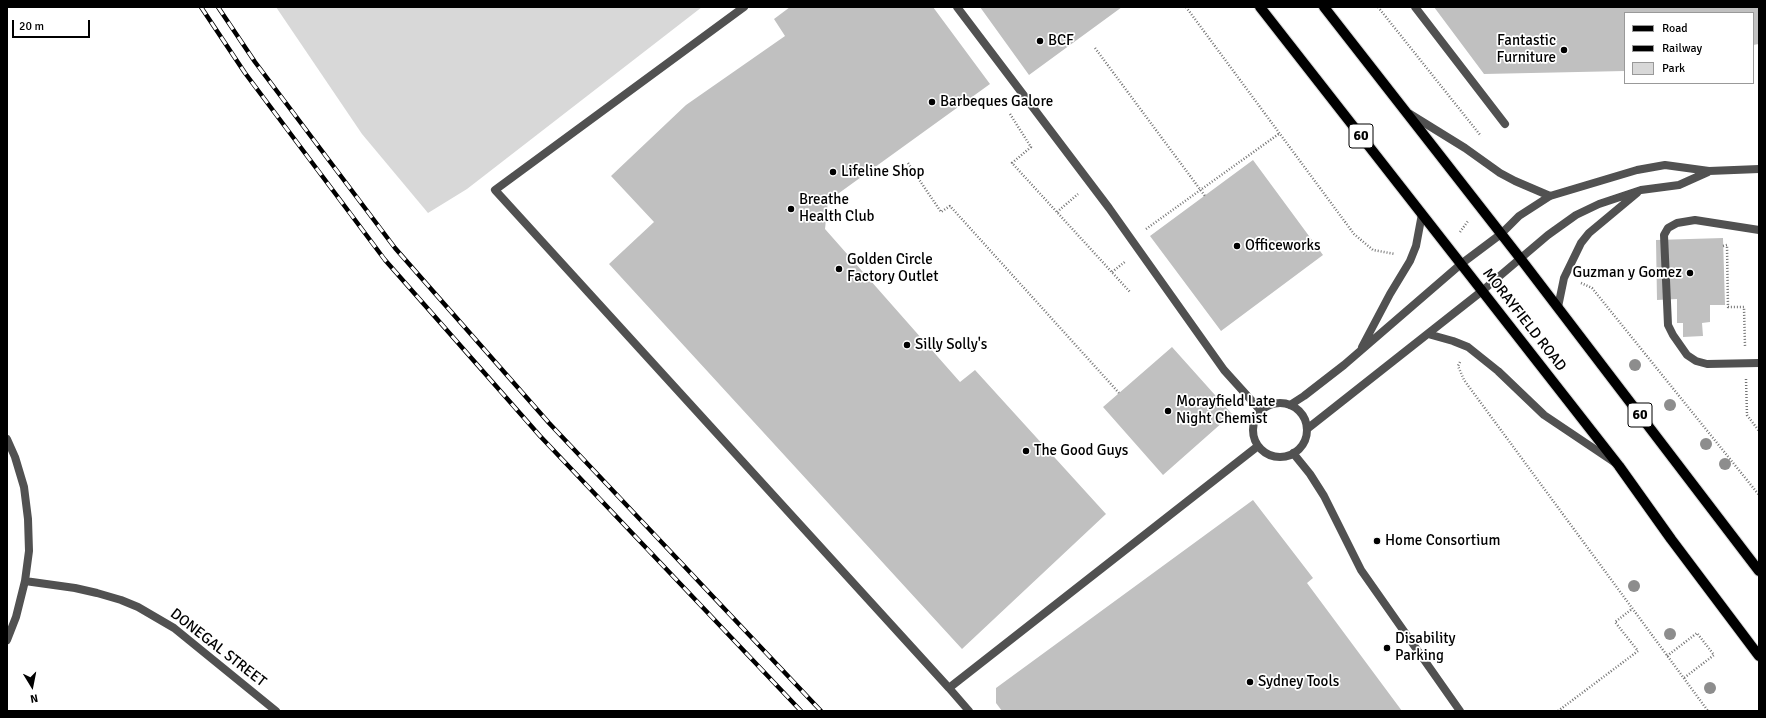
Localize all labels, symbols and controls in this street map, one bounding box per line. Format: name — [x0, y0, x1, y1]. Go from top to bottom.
scale bar — [14, 12, 92, 38]
legend — [1624, 12, 1754, 84]
text: 20 m — [19, 19, 44, 34]
text: Road — [1662, 21, 1688, 36]
place label: BCF — [1048, 32, 1074, 50]
place label: Fantastic Furniture — [1496, 32, 1556, 67]
marker: BCF — [1035, 36, 1045, 46]
text: Railway — [1662, 41, 1702, 56]
marker: Fantastic Furniture — [1559, 45, 1569, 55]
text: Park — [1662, 61, 1685, 76]
place label: Barbeques Galore — [940, 93, 1053, 111]
marker: Barbeques Galore — [927, 97, 937, 107]
road number: 60 — [1349, 124, 1373, 148]
place label: Lifeline Shop — [841, 163, 925, 181]
marker: Lifeline Shop — [828, 167, 838, 177]
place label: Breathe Health Club — [799, 191, 875, 226]
marker: Breathe Health Club — [786, 204, 796, 214]
place label: Officeworks — [1245, 237, 1321, 255]
marker: Officeworks — [1232, 241, 1242, 251]
place label: Golden Circle Factory Outlet — [847, 251, 938, 286]
marker: Golden Circle Factory Outlet — [834, 264, 844, 274]
place label: Guzman y Gomez — [1572, 264, 1682, 282]
street label: MORAYFIELD ROAD — [1478, 265, 1570, 375]
marker: Guzman y Gomez — [1685, 268, 1695, 278]
place label: Silly Solly's — [915, 336, 987, 354]
marker: Silly Solly's — [902, 340, 912, 350]
place label: Morayfield Late Night Chemist — [1176, 393, 1276, 428]
road number: 60 — [1628, 403, 1652, 427]
marker: Morayfield Late Night Chemist — [1163, 406, 1173, 416]
place label: The Good Guys — [1034, 442, 1128, 460]
marker: The Good Guys — [1021, 446, 1031, 456]
place label: Home Consortium — [1385, 532, 1500, 550]
marker: Home Consortium — [1372, 536, 1382, 546]
street label: DONEGAL STREET — [166, 605, 270, 691]
place label: Disability Parking — [1395, 630, 1456, 665]
marker: Disability Parking — [1382, 643, 1392, 653]
north arrow — [12, 666, 52, 706]
place label: Sydney Tools — [1258, 673, 1339, 691]
marker: Sydney Tools — [1245, 677, 1255, 687]
text: N — [29, 691, 39, 705]

